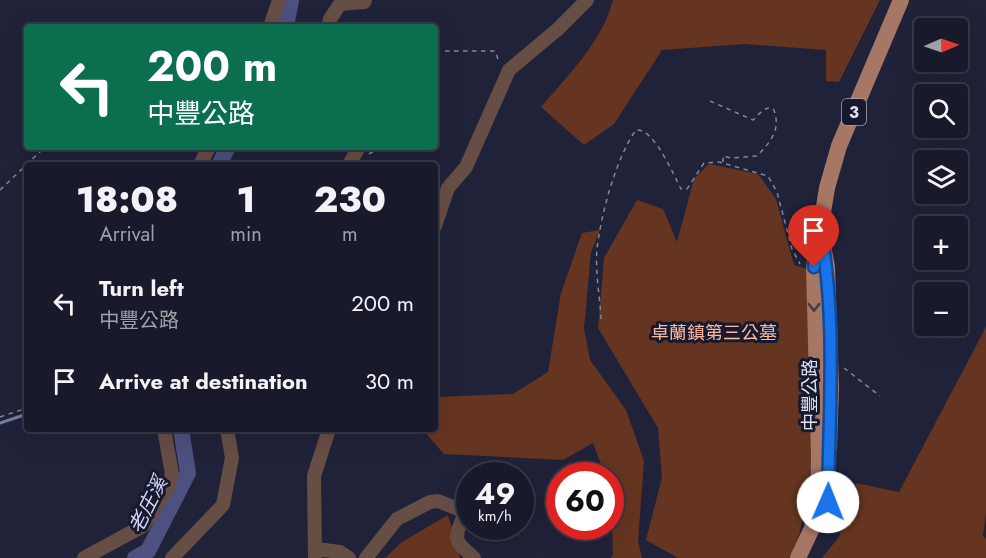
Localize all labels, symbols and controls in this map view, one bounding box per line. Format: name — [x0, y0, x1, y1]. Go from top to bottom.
north arrow — [914, 18, 968, 72]
map controls — [914, 18, 968, 336]
text: 200 m — [147, 36, 277, 97]
icon: left — [48, 48, 126, 126]
button: search — [914, 84, 968, 138]
text: 中豐公路 — [147, 94, 255, 133]
road number: 3 — [842, 99, 866, 125]
button: layers — [914, 150, 968, 204]
text: 18:08 — [76, 173, 178, 225]
text: 1 — [237, 173, 255, 225]
text: 230 — [314, 173, 386, 225]
pin — [788, 205, 839, 267]
icon: arrive — [797, 214, 830, 247]
button: + — [914, 216, 968, 270]
text: Arrival — [100, 220, 155, 249]
text: min — [230, 220, 262, 249]
text: m — [342, 220, 358, 249]
text: Turn left — [99, 272, 184, 304]
button: − — [914, 282, 968, 336]
icon: left — [48, 287, 81, 320]
text: 200 m — [351, 287, 414, 319]
one-way arrow — [808, 302, 820, 311]
text: 中豐公路 — [99, 306, 179, 335]
park label: 卓蘭鎮第三公墓 — [651, 320, 777, 346]
street label: 中豐公路 — [797, 359, 823, 431]
icon: arrive — [48, 365, 81, 398]
text: Arrive at destination — [99, 365, 308, 397]
text: 30 m — [365, 365, 414, 397]
speed limit sign: 60 — [546, 462, 624, 540]
water label: 老庄溪 — [121, 469, 176, 538]
position arrow — [796, 470, 860, 534]
text: 49 — [474, 472, 516, 515]
text: km/h — [478, 505, 512, 527]

